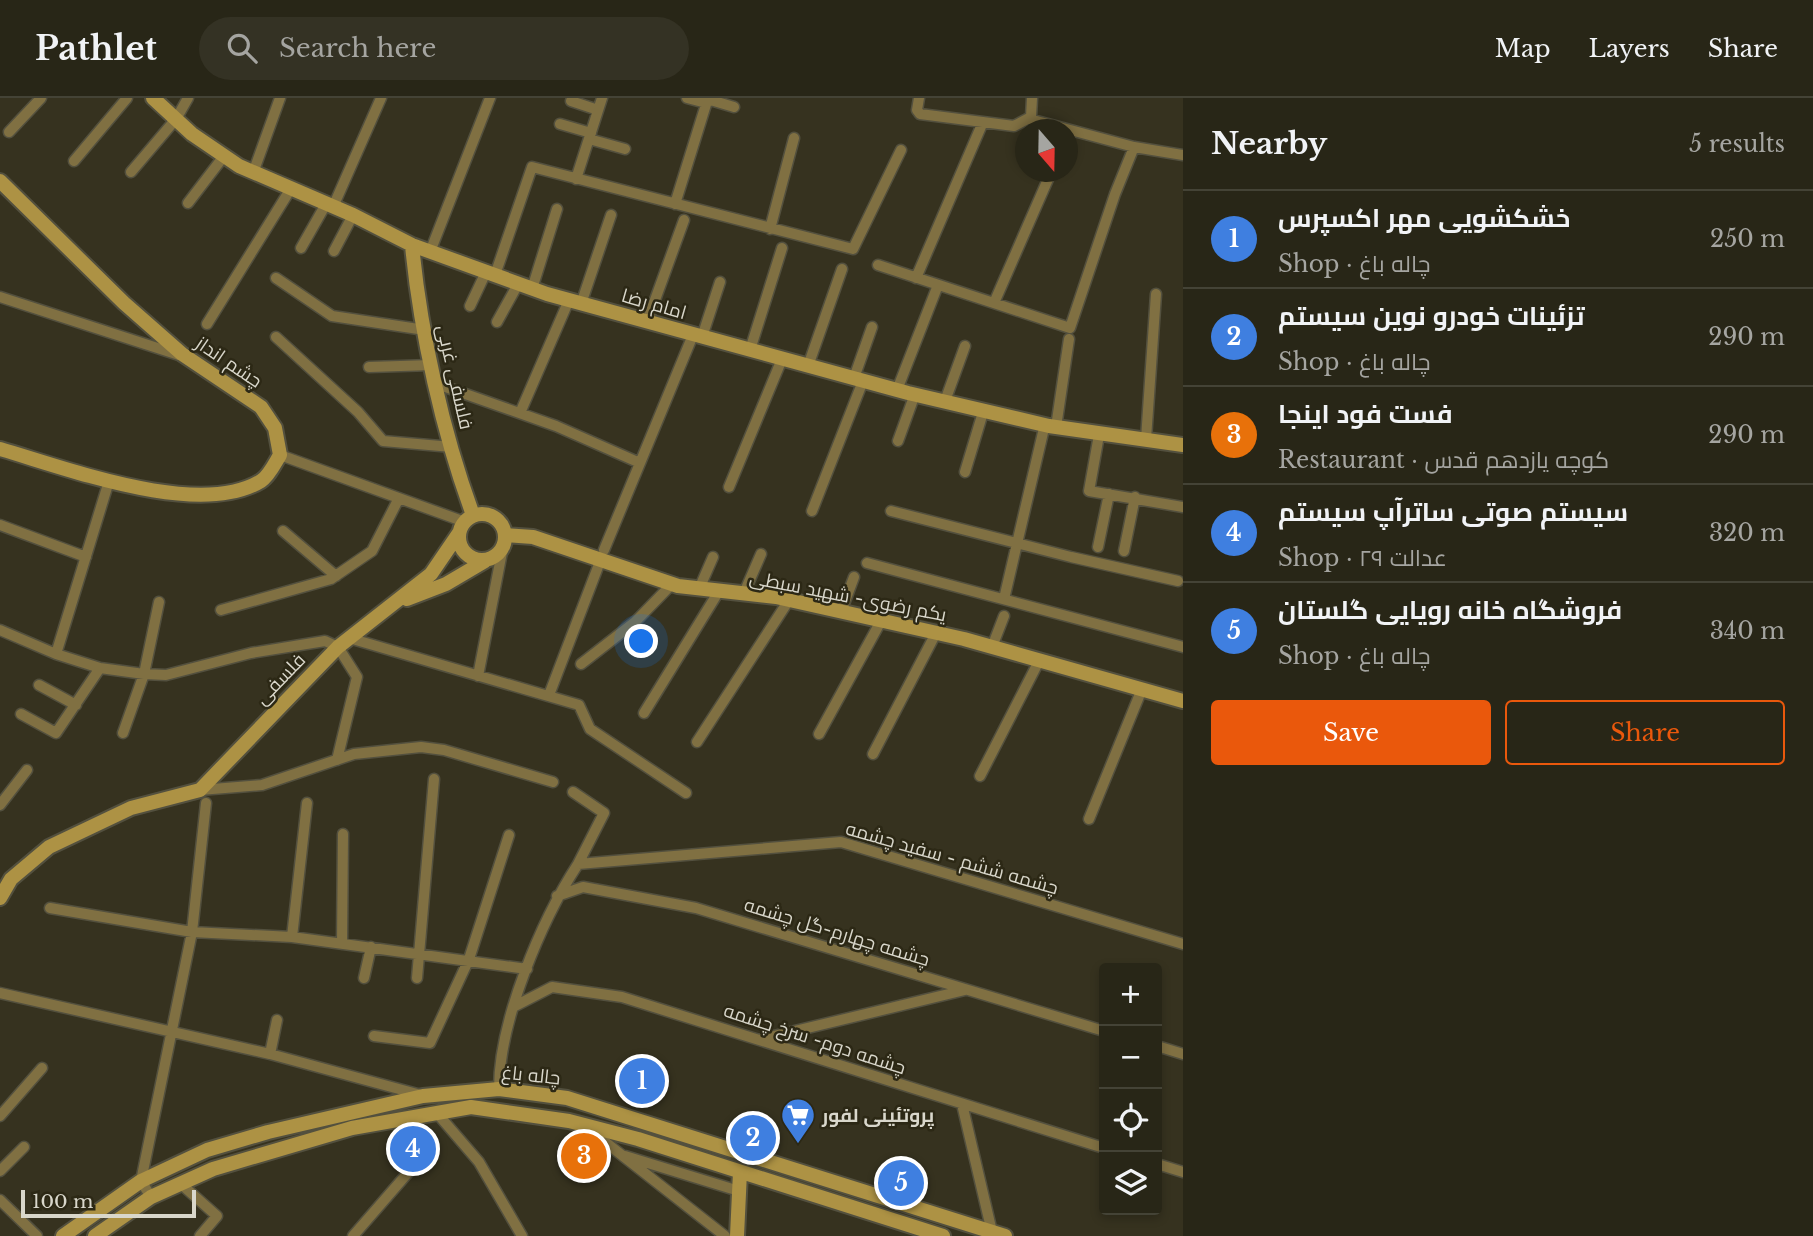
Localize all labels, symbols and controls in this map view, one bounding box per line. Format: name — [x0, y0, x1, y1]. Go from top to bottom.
search box — [199, 17, 689, 80]
text: Pathlet — [35, 28, 157, 69]
icon: search — [223, 29, 261, 67]
text: Search here — [279, 32, 436, 64]
text: Map — [1495, 34, 1551, 63]
text: Layers — [1589, 34, 1670, 63]
text: Share — [1708, 34, 1778, 63]
north arrow — [1015, 119, 1078, 182]
text: Nearby — [1211, 125, 1327, 162]
text: 5 results — [1689, 130, 1785, 158]
text: خشکشویی مهر اکسپرس — [1278, 202, 1571, 234]
text: 1 — [1229, 225, 1239, 253]
text: 250 m — [1710, 225, 1785, 253]
text: Shop · چاله باغ — [1278, 250, 1430, 278]
street label: امام رضا — [618, 284, 689, 326]
text: تزئینات خودرو نوین سیستم — [1278, 300, 1585, 332]
street label: فلسفی غربی — [432, 322, 478, 432]
text: 2 — [1227, 323, 1241, 351]
text: 290 m — [1708, 323, 1785, 351]
street label: چشم انداز — [189, 331, 267, 394]
text: Shop · چاله باغ — [1278, 348, 1430, 376]
text: فست فود اينجا — [1278, 398, 1453, 430]
text: 3 — [1227, 421, 1241, 449]
text: 290 m — [1708, 421, 1785, 449]
text: Restaurant · کوچه یازدهم قدس — [1278, 446, 1609, 474]
text: سیستم صوتی ساترآپ سیستم — [1278, 496, 1628, 528]
text: 4 — [1226, 519, 1242, 547]
text: 320 m — [1709, 519, 1785, 547]
text: Shop · عدالت ۲۹ — [1278, 544, 1447, 572]
street label: یکم رضوی- شهید سبطی — [747, 566, 948, 628]
text: فروشگاه خانه رویایی گلستان — [1278, 594, 1622, 626]
text: 5 — [1227, 617, 1241, 645]
text: 340 m — [1710, 617, 1785, 645]
your location — [624, 624, 658, 658]
text: Shop · چاله باغ — [1278, 642, 1430, 670]
street label: فلسفی — [250, 648, 310, 710]
button: Save — [1211, 700, 1491, 765]
button: Share — [1505, 700, 1785, 765]
street label: چشمه ششم - سفید چشمه — [842, 817, 1061, 901]
street label: چشمه چهارم-گل چشمه — [741, 893, 933, 973]
map controls — [1099, 963, 1162, 1215]
button: + — [1099, 963, 1162, 1026]
street label: چشمه دوم- سرخ چشمه — [720, 999, 909, 1081]
button: − — [1099, 1026, 1162, 1089]
pin: 1 — [619, 1055, 665, 1107]
street label: چاله باغ — [500, 1060, 562, 1092]
button: locate — [1099, 1089, 1162, 1152]
supermarket icon: پروتئینی لفور — [779, 1096, 817, 1145]
place label: پروتئینی لفور — [821, 1104, 934, 1129]
pin: 2 — [730, 1112, 776, 1164]
pin: 4 — [390, 1123, 436, 1175]
pin: 3 — [561, 1130, 607, 1182]
button: layers — [1099, 1152, 1162, 1215]
pin: 5 — [878, 1157, 924, 1209]
scale bar — [21, 1187, 196, 1219]
text: 100 m — [32, 1190, 93, 1213]

